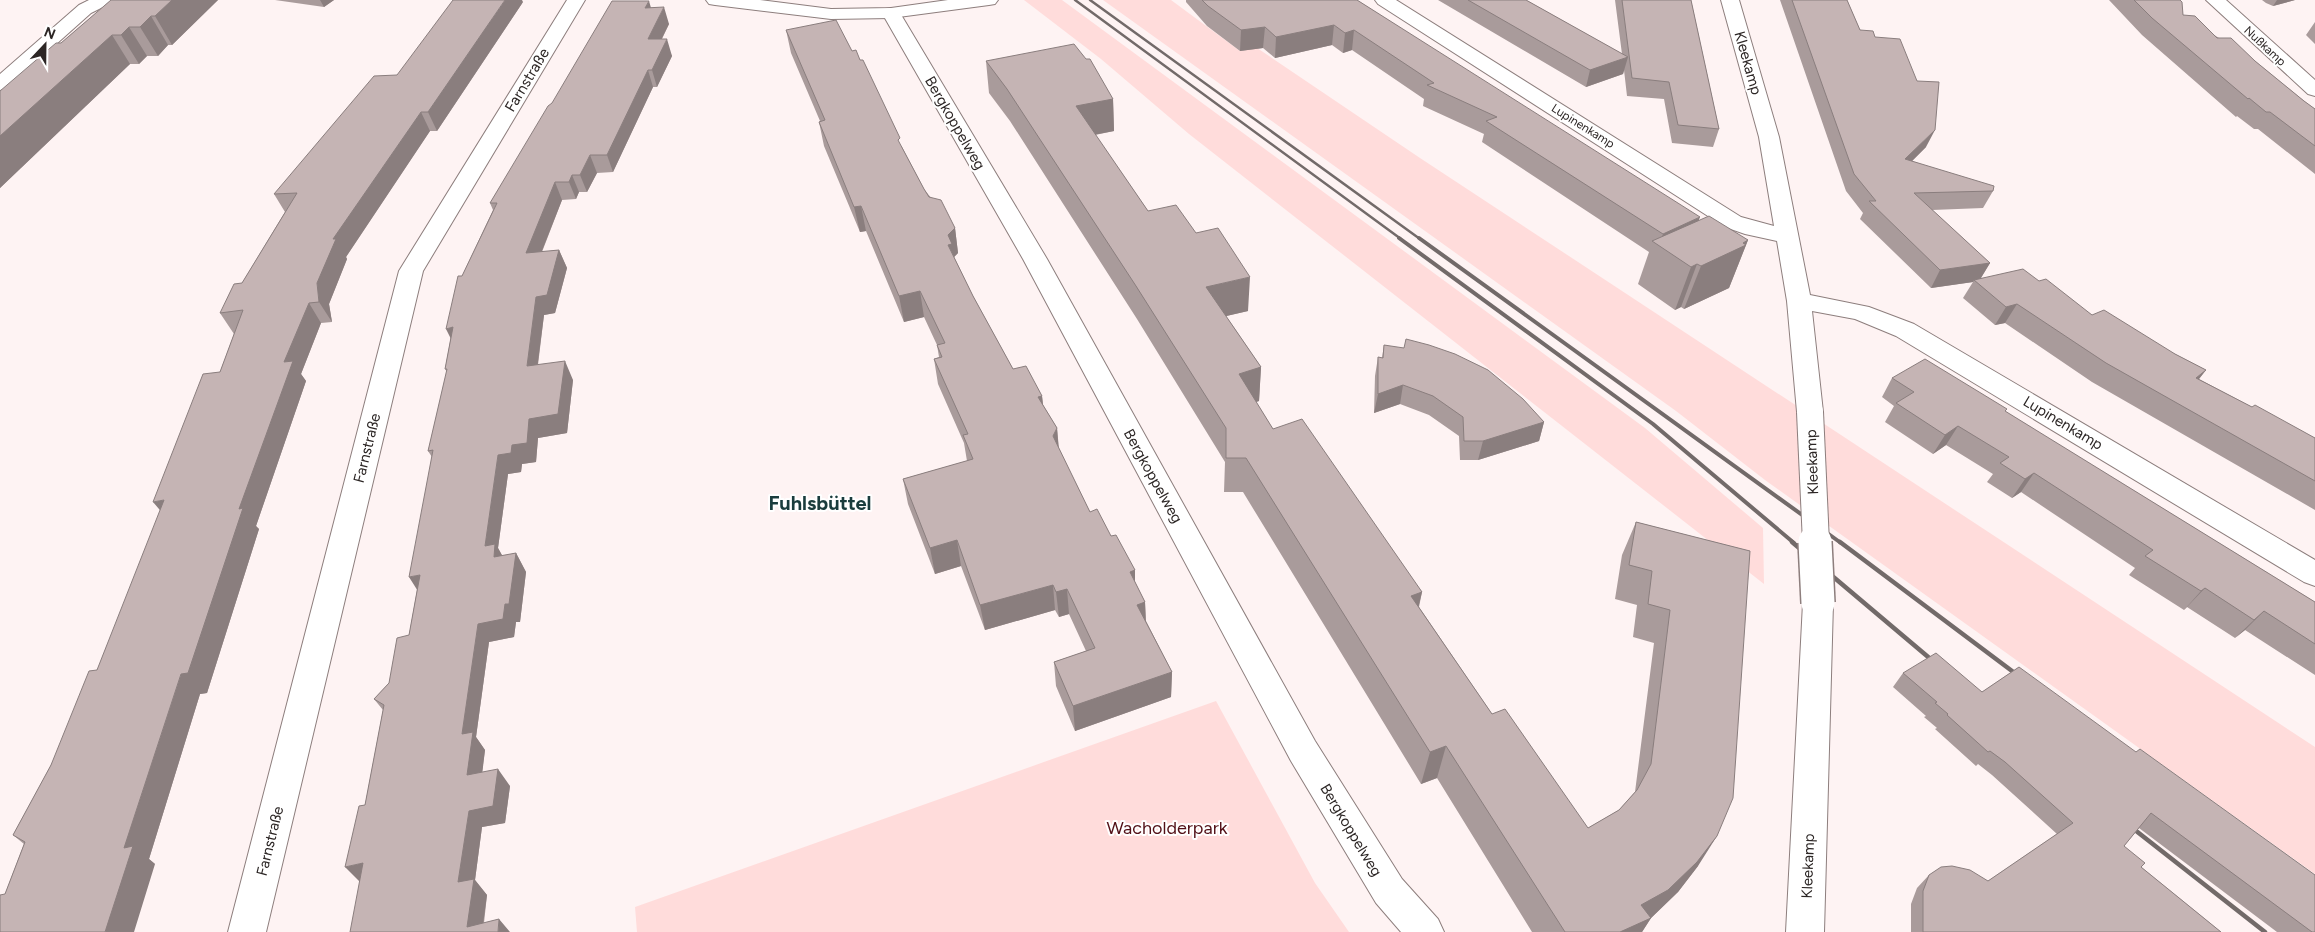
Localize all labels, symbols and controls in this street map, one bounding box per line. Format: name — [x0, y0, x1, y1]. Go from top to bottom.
north arrow — [20, 20, 70, 70]
street label: Nußkamp — [2241, 23, 2289, 69]
text: N — [41, 24, 58, 43]
street label: Kleekamp — [1730, 29, 1766, 97]
street label: Farnstraße — [501, 45, 553, 115]
street label: Bergkoppelweg — [921, 73, 989, 173]
street label: Lupinenkamp — [1549, 101, 1617, 151]
street label: Lupinenkamp — [2020, 392, 2106, 454]
street label: Farnstraße — [350, 411, 384, 485]
street label: Bergkoppelweg — [1120, 426, 1186, 526]
street label: Kleekamp — [1802, 429, 1822, 495]
district label: Fuhlsbüttel — [768, 491, 872, 515]
street label: Bergkoppelweg — [1316, 780, 1386, 880]
street label: Farnstraße — [253, 804, 287, 878]
park label: Wacholderpark — [1106, 817, 1228, 839]
street label: Kleekamp — [1798, 833, 1818, 899]

